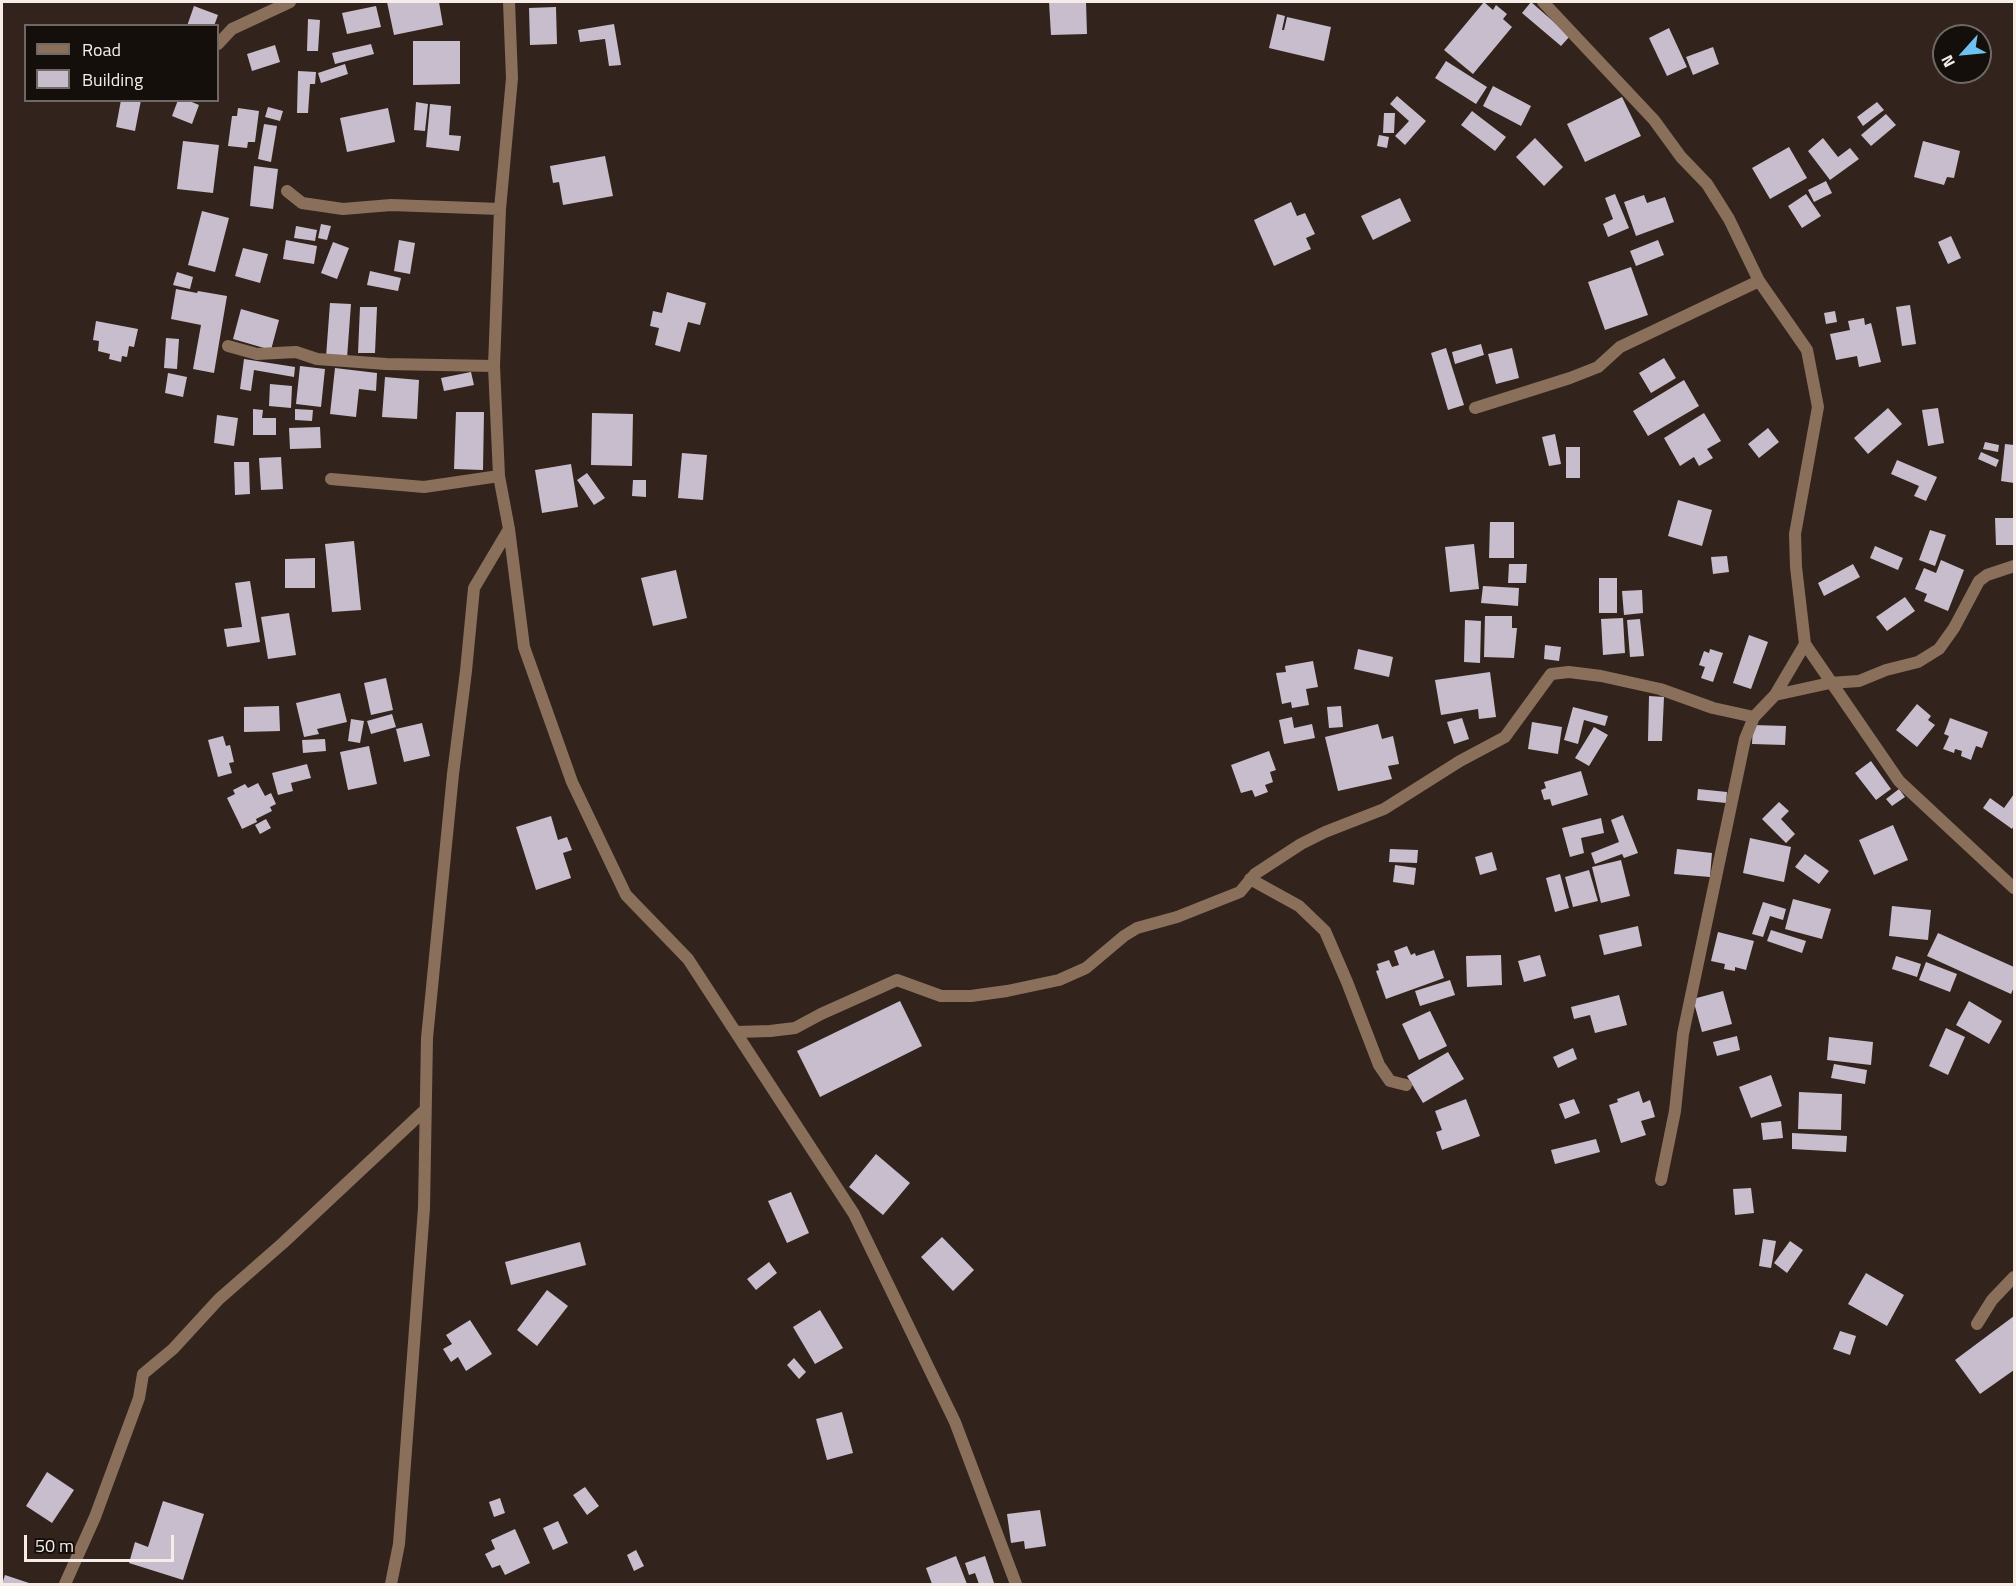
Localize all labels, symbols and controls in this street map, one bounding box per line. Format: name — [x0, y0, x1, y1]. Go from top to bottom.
legend — [24, 24, 219, 102]
north arrow — [1932, 24, 1992, 84]
text: Road — [82, 36, 121, 63]
text: N — [1935, 51, 1961, 72]
text: Building — [82, 66, 143, 93]
scale bar — [27, 1523, 177, 1561]
text: 50 m — [35, 1532, 74, 1559]

